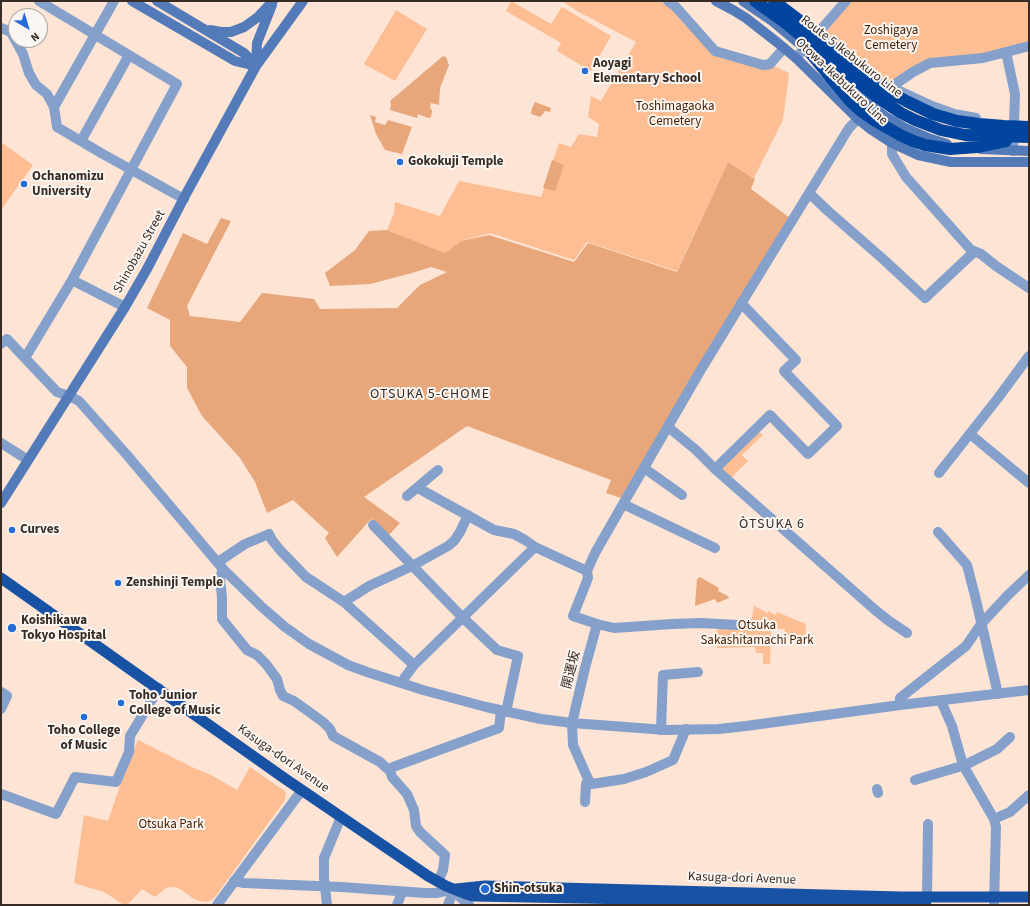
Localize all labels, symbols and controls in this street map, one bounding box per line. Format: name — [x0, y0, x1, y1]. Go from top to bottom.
north arrow — [8, 8, 48, 48]
street label: Route 5 Ikebukuro Line — [797, 13, 905, 101]
park label: Zoshigaya Cemetery — [864, 23, 918, 54]
text: N — [28, 29, 43, 45]
street label: Otowa-Ikebukuro Line — [792, 35, 890, 129]
place label: Aoyagi Elementary School — [593, 56, 701, 87]
marker: Aoyagi Elementary School — [580, 66, 590, 76]
park label: Toshimagaoka Cemetery — [636, 99, 714, 130]
place label: Gokokuji Temple — [408, 154, 504, 170]
marker: Gokokuji Temple — [395, 157, 405, 167]
place label: Ochanomizu University — [32, 169, 104, 200]
marker: Ochanomizu University — [19, 179, 29, 189]
street label: Shinobazu Street — [111, 208, 169, 296]
district label: OTSUKA 5-CHOME — [370, 387, 490, 403]
district label: ÒTSUKA 6 — [739, 517, 805, 533]
place label: Curves — [20, 522, 59, 538]
marker: Curves — [7, 525, 17, 535]
place label: Zenshinji Temple — [126, 575, 223, 591]
marker: Zenshinji Temple — [113, 578, 123, 588]
place label: Koishikawa Tokyo Hospital — [21, 613, 106, 644]
park label: Otsuka Sakashitamachi Park — [700, 618, 814, 649]
marker: Koishikawa Tokyo Hospital — [6, 622, 18, 634]
street label: 開運坂 — [560, 649, 584, 691]
place label: Toho Junior College of Music — [129, 688, 221, 719]
marker: Toho Junior College of Music — [116, 698, 126, 708]
marker: Toho College of Music — [79, 712, 89, 722]
street label: Kasuga-dori Avenue — [234, 722, 332, 796]
place label: Toho College of Music — [48, 723, 120, 754]
park label: Otsuka Park — [138, 817, 204, 833]
street label: Kasuga-dori Avenue — [688, 869, 796, 889]
place label: Shin-otsuka — [494, 881, 563, 897]
marker: Shin-otsuka — [479, 883, 491, 895]

